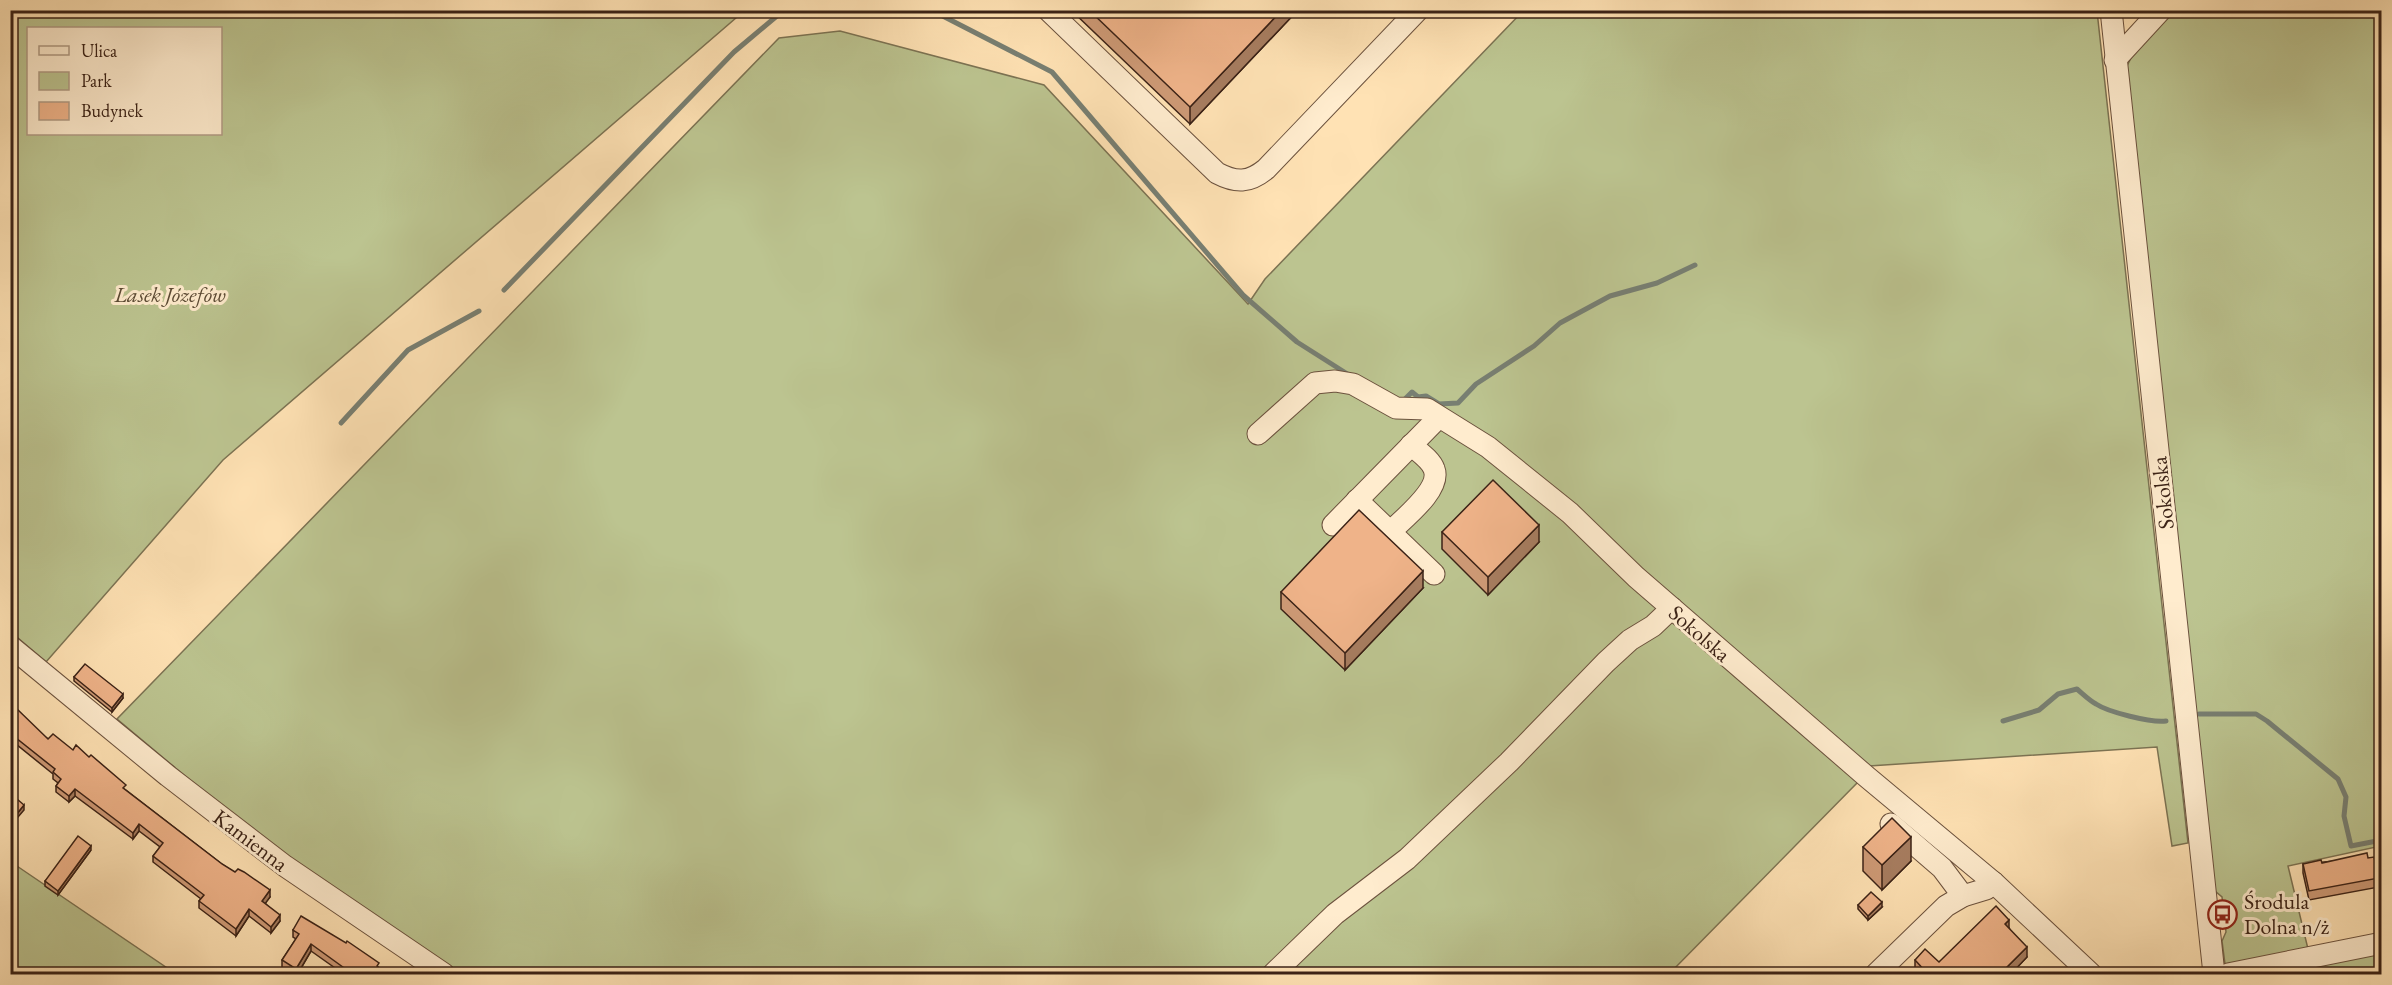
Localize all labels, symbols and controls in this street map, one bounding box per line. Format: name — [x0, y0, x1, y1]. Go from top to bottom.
legend — [27, 27, 222, 135]
text: Ulica — [81, 39, 118, 62]
text: Park — [81, 69, 112, 92]
text: Budynek — [81, 99, 144, 122]
park label: Lasek Józefów — [113, 280, 226, 309]
street label: Sokolska — [2144, 455, 2181, 531]
street label: Sokolska — [1663, 598, 1737, 668]
street label: Kamienna — [207, 803, 294, 878]
place label: Środula Dolna n/ż — [2244, 887, 2330, 941]
bus stop icon: Środula Dolna n/ż — [2207, 898, 2239, 930]

